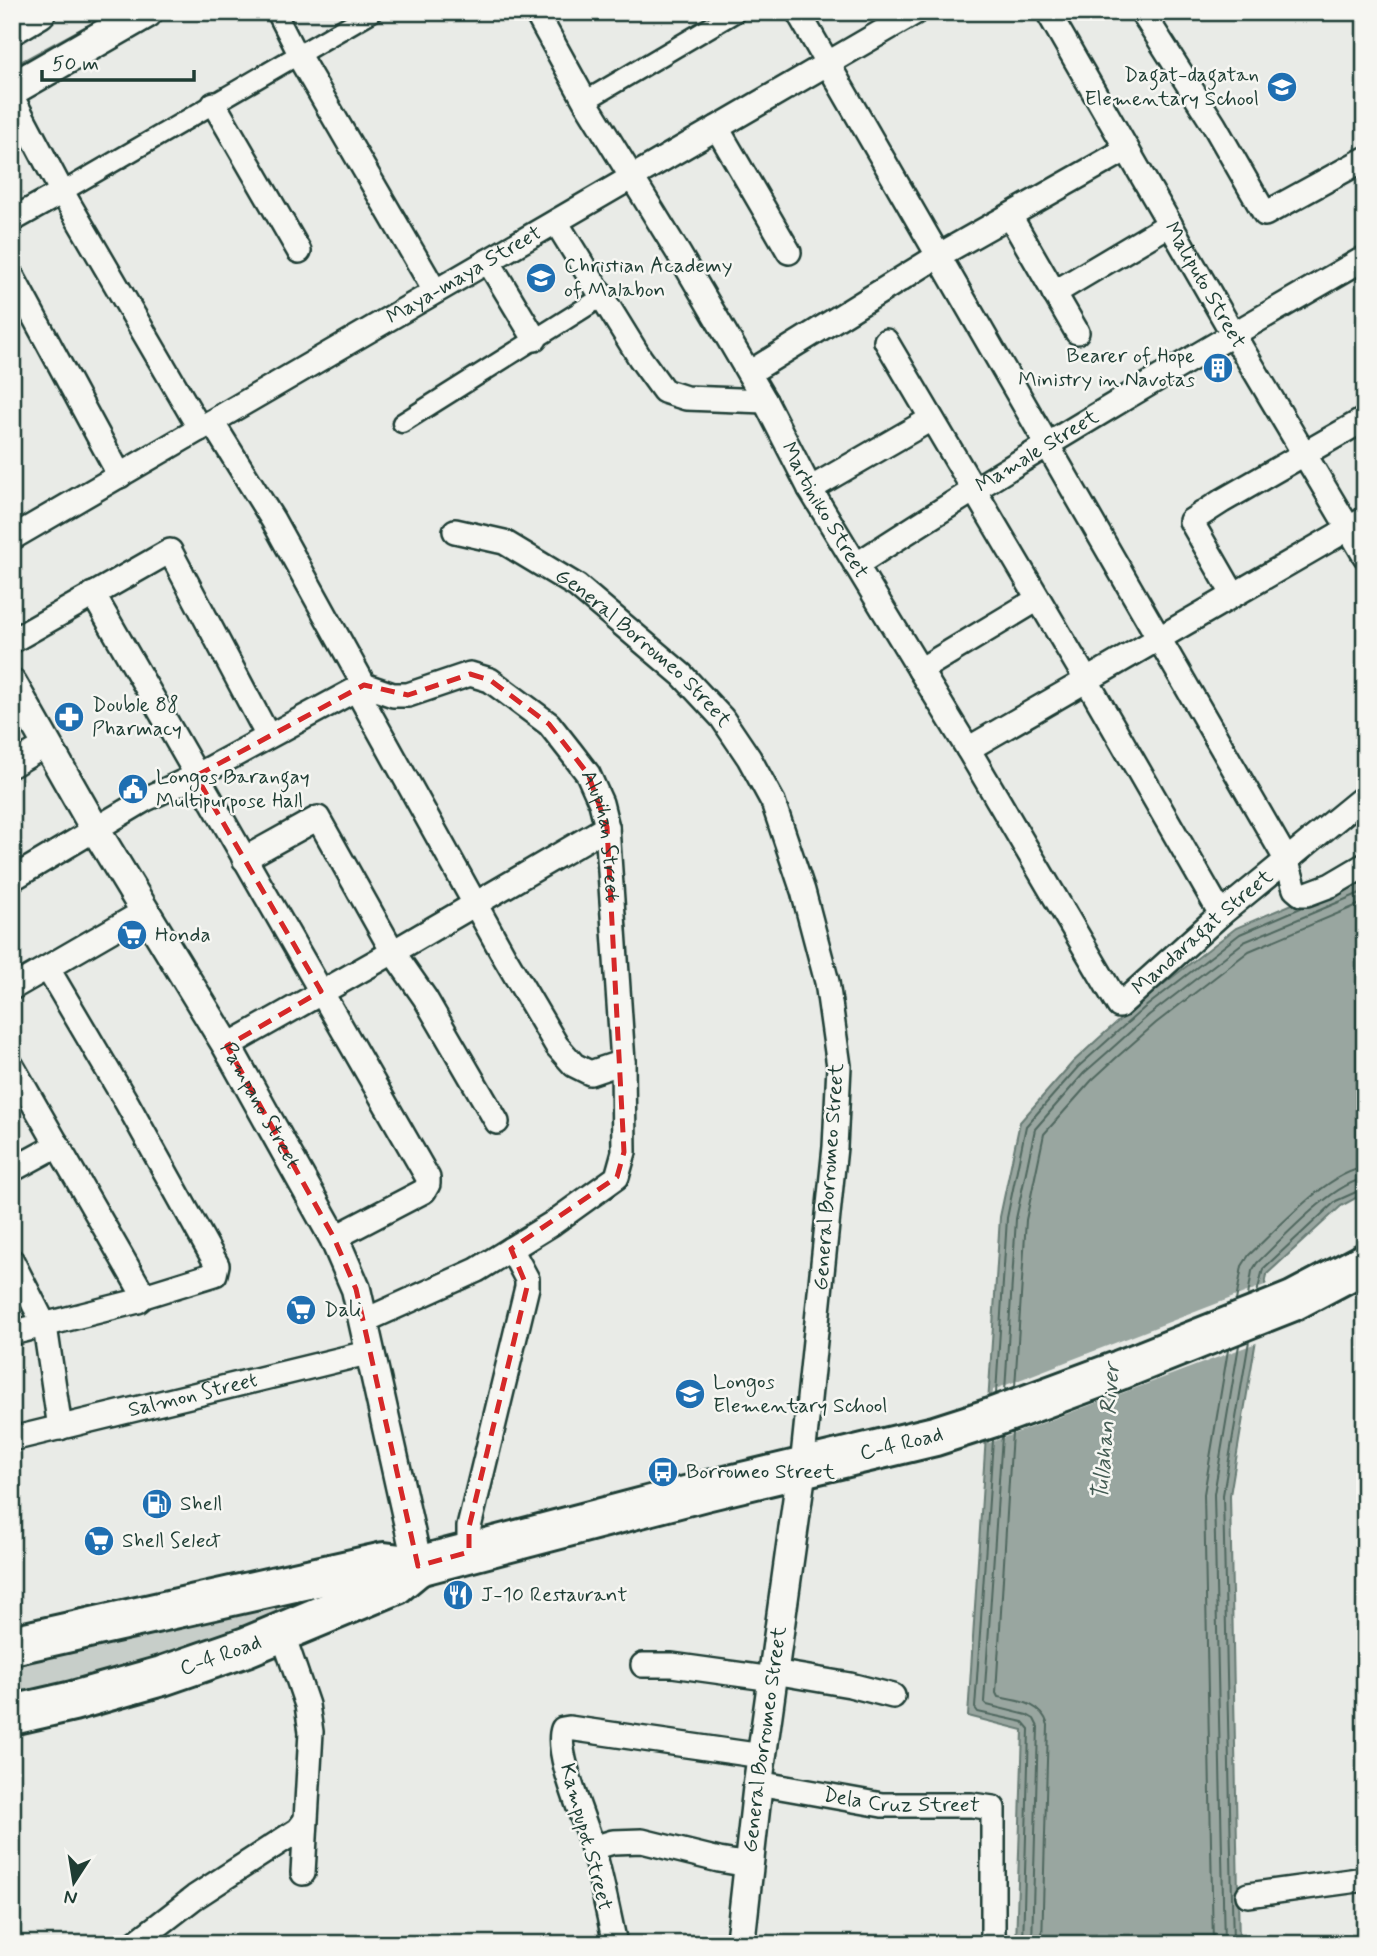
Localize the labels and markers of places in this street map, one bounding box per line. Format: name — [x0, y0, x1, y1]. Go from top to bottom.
place label: Dagat-dagatan Elementary School — [1084, 61, 1259, 113]
school or university icon: Dagat-dagatan Elementary School — [1265, 70, 1299, 104]
place label: Christian Academy of Malabon — [564, 252, 732, 304]
school or university icon: Christian Academy of Malabon — [524, 261, 558, 295]
place label: Bearer of Hope Ministry in Navotas — [1018, 342, 1195, 394]
building icon: Bearer of Hope Ministry in Navotas — [1201, 351, 1235, 385]
place label: Double 88 Pharmacy — [92, 691, 182, 743]
pharmacy icon: Double 88 Pharmacy — [52, 700, 86, 734]
place label: Longos Barangay Multipurpose Hall — [156, 763, 310, 815]
public building icon: Longos Barangay Multipurpose Hall — [116, 772, 150, 806]
supermarket icon: Honda — [115, 918, 149, 952]
place label: Honda — [155, 921, 211, 949]
supermarket icon: Dali — [284, 1293, 318, 1327]
place label: Dali — [324, 1296, 362, 1324]
place label: Longos Elementary School — [713, 1368, 888, 1420]
school or university icon: Longos Elementary School — [673, 1377, 707, 1411]
bus stop icon: Borromeo Street — [646, 1455, 680, 1489]
place label: Borromeo Street — [686, 1458, 836, 1486]
fuel station icon: Shell — [140, 1487, 174, 1521]
place label: Shell — [180, 1490, 222, 1518]
supermarket icon: Shell Select — [82, 1524, 116, 1558]
place label: Shell Select — [122, 1527, 221, 1555]
restaurant icon: J-10 Restaurant — [441, 1578, 475, 1612]
place label: J-10 Restaurant — [481, 1581, 627, 1609]

